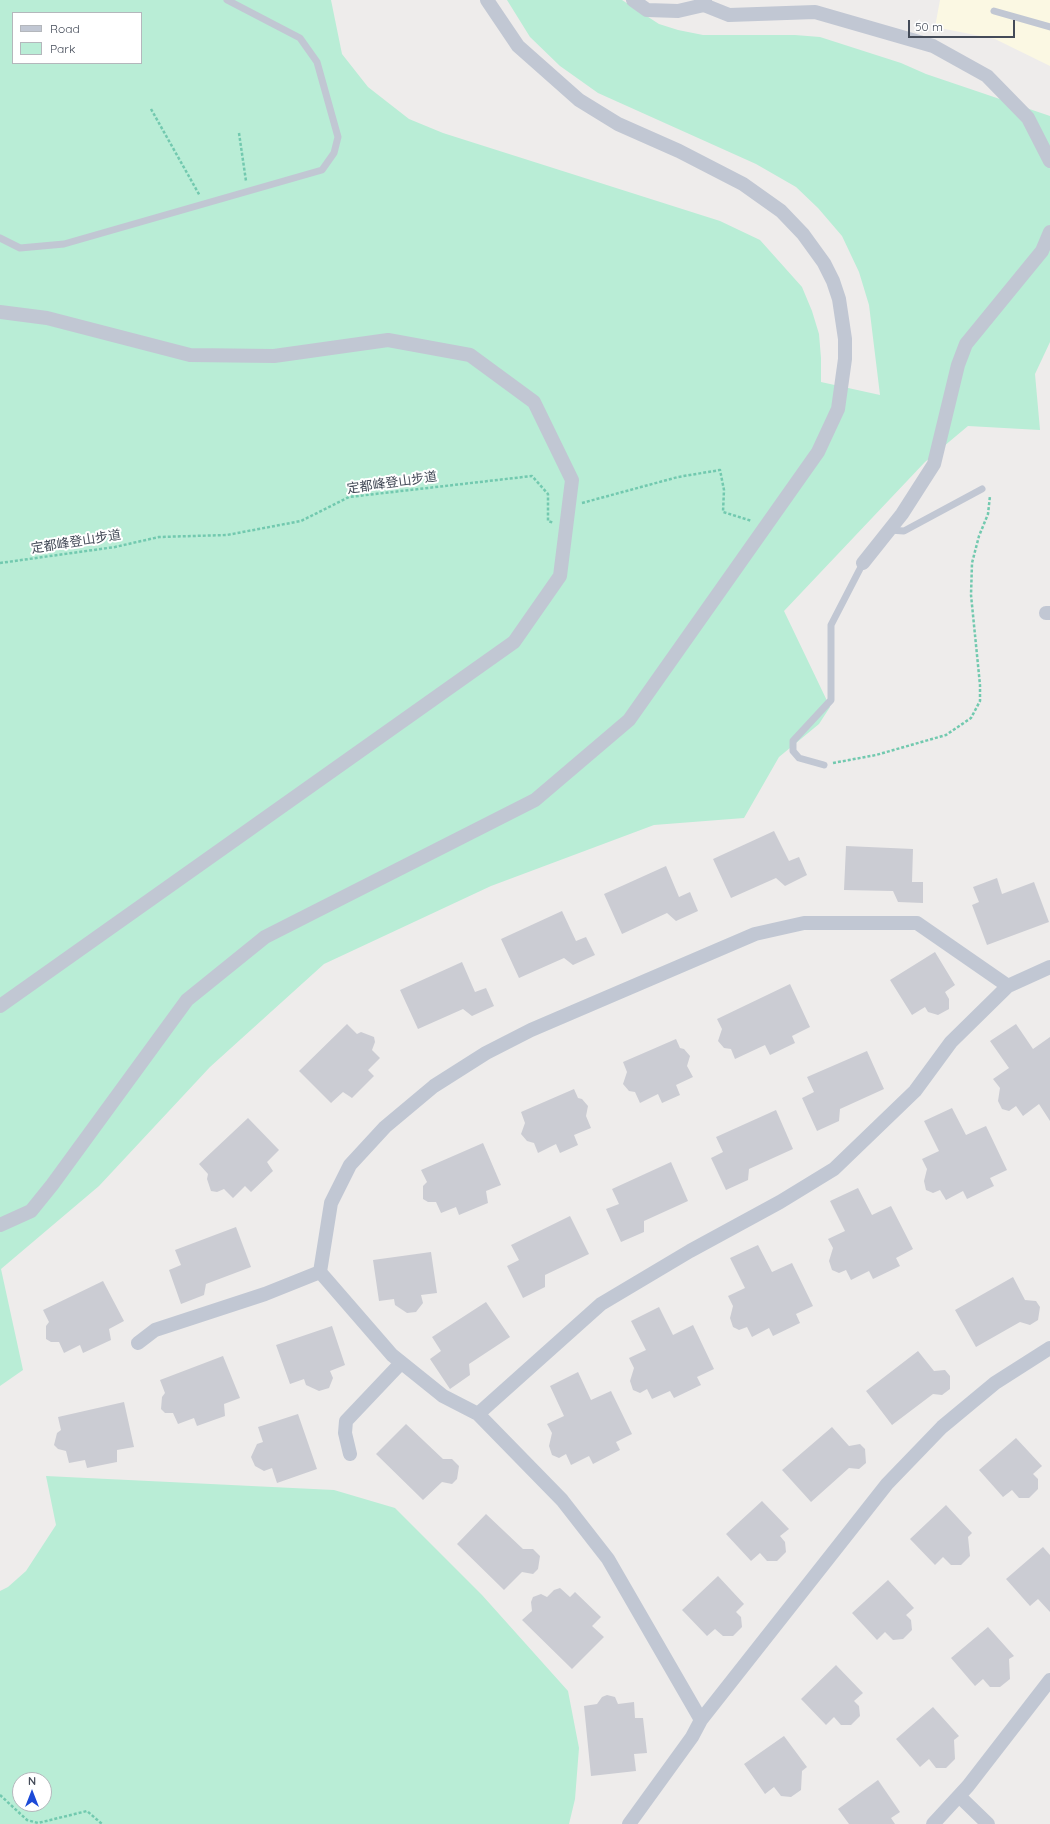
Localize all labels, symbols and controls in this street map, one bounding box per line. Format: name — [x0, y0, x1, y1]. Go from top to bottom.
legend — [12, 12, 142, 64]
scale bar — [910, 12, 1017, 38]
text: 50 m — [915, 19, 943, 34]
text: Road — [50, 21, 80, 36]
text: Park — [50, 41, 75, 56]
street label: 定都峰登山步道 — [346, 469, 438, 497]
street label: 定都峰登山步道 — [30, 527, 122, 557]
north arrow — [12, 1772, 52, 1812]
text: N — [28, 1774, 36, 1788]

